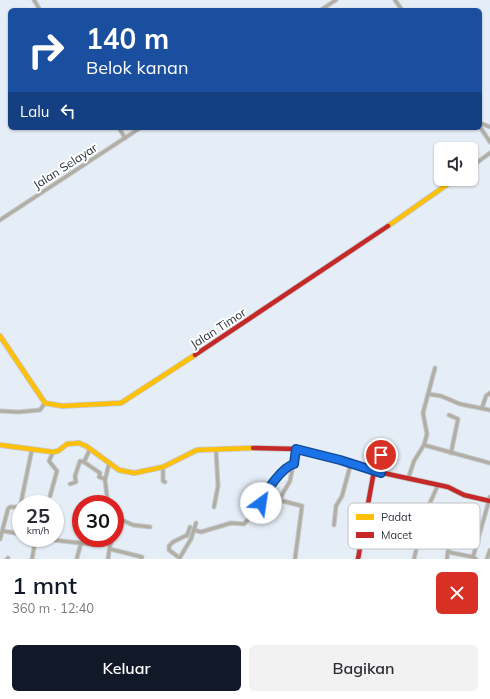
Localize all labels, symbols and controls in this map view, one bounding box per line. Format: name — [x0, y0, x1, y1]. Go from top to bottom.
text: 140 m — [86, 21, 169, 56]
icon: right — [20, 24, 72, 76]
text: Belok kanan — [86, 56, 188, 79]
icon: left — [57, 100, 79, 122]
text: Lalu — [20, 102, 49, 121]
street label: Jalan Selayar — [30, 139, 100, 192]
map controls — [434, 142, 478, 186]
button: sound — [434, 142, 478, 186]
street label: Jalan Timor — [187, 304, 249, 352]
pin — [364, 438, 398, 472]
icon: arrive — [370, 444, 392, 466]
position arrow — [240, 482, 282, 524]
speed limit sign: 30 — [72, 495, 124, 547]
text: 25 — [26, 503, 50, 528]
legend — [348, 503, 480, 549]
text: Padat — [381, 510, 412, 524]
text: km/h — [27, 524, 49, 537]
text: Macet — [381, 528, 412, 542]
text: 1 mnt — [12, 570, 77, 600]
button: close — [436, 572, 478, 614]
text: 360 m · 12:40 — [12, 600, 94, 616]
button: Keluar — [12, 645, 241, 691]
button: Bagikan — [249, 645, 478, 691]

